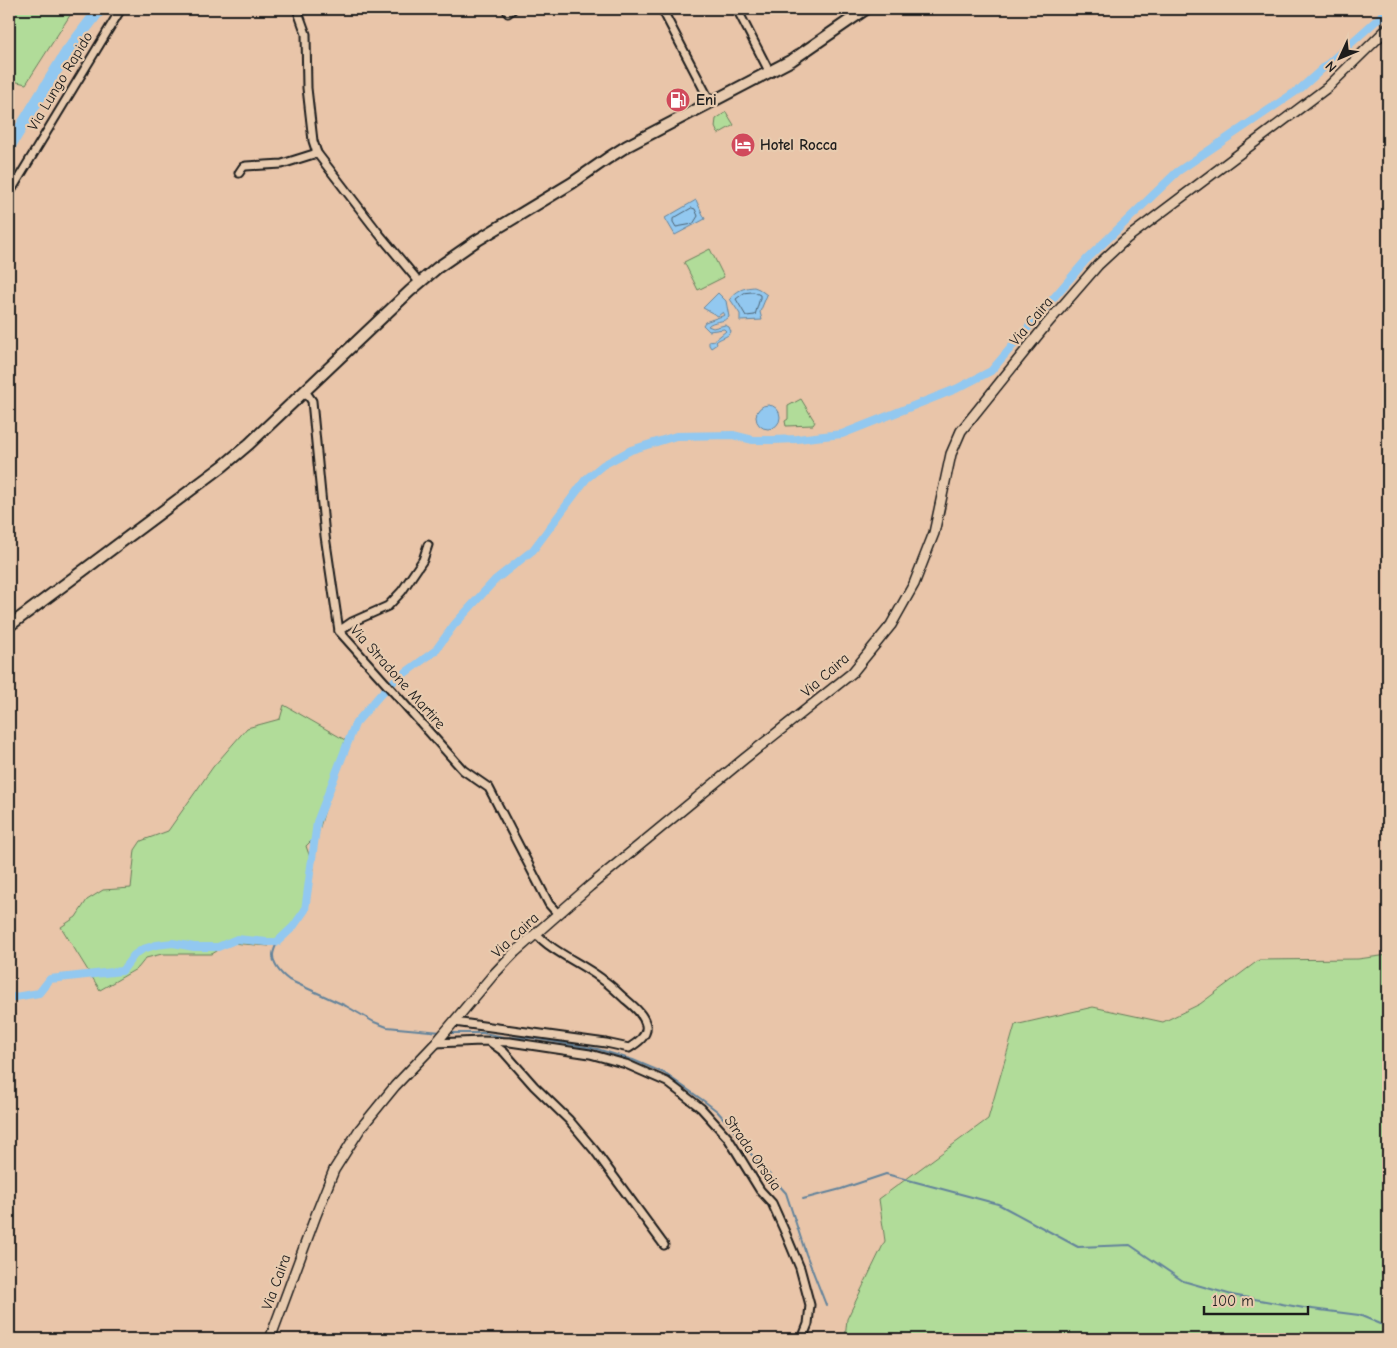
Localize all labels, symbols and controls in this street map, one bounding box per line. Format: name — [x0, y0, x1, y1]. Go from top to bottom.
street label: Via Lungo Rapido — [23, 28, 97, 134]
north arrow — [1314, 32, 1364, 82]
text: N — [1322, 57, 1340, 76]
fuel station icon: Eni — [665, 87, 691, 113]
place label: Eni — [696, 91, 717, 109]
hotel icon: Hotel Rocca — [730, 132, 756, 158]
place label: Hotel Rocca — [760, 136, 837, 154]
street label: Via Caira — [1005, 293, 1057, 349]
street label: Via Stradone Martire — [346, 621, 450, 733]
street label: Via Caira — [797, 649, 853, 701]
street label: Via Caira — [488, 909, 542, 961]
street label: Strada Orsaia — [721, 1112, 785, 1194]
street label: Via Caira — [258, 1252, 294, 1312]
scale bar — [1204, 1283, 1308, 1315]
text: 100 m — [1212, 1292, 1254, 1310]

